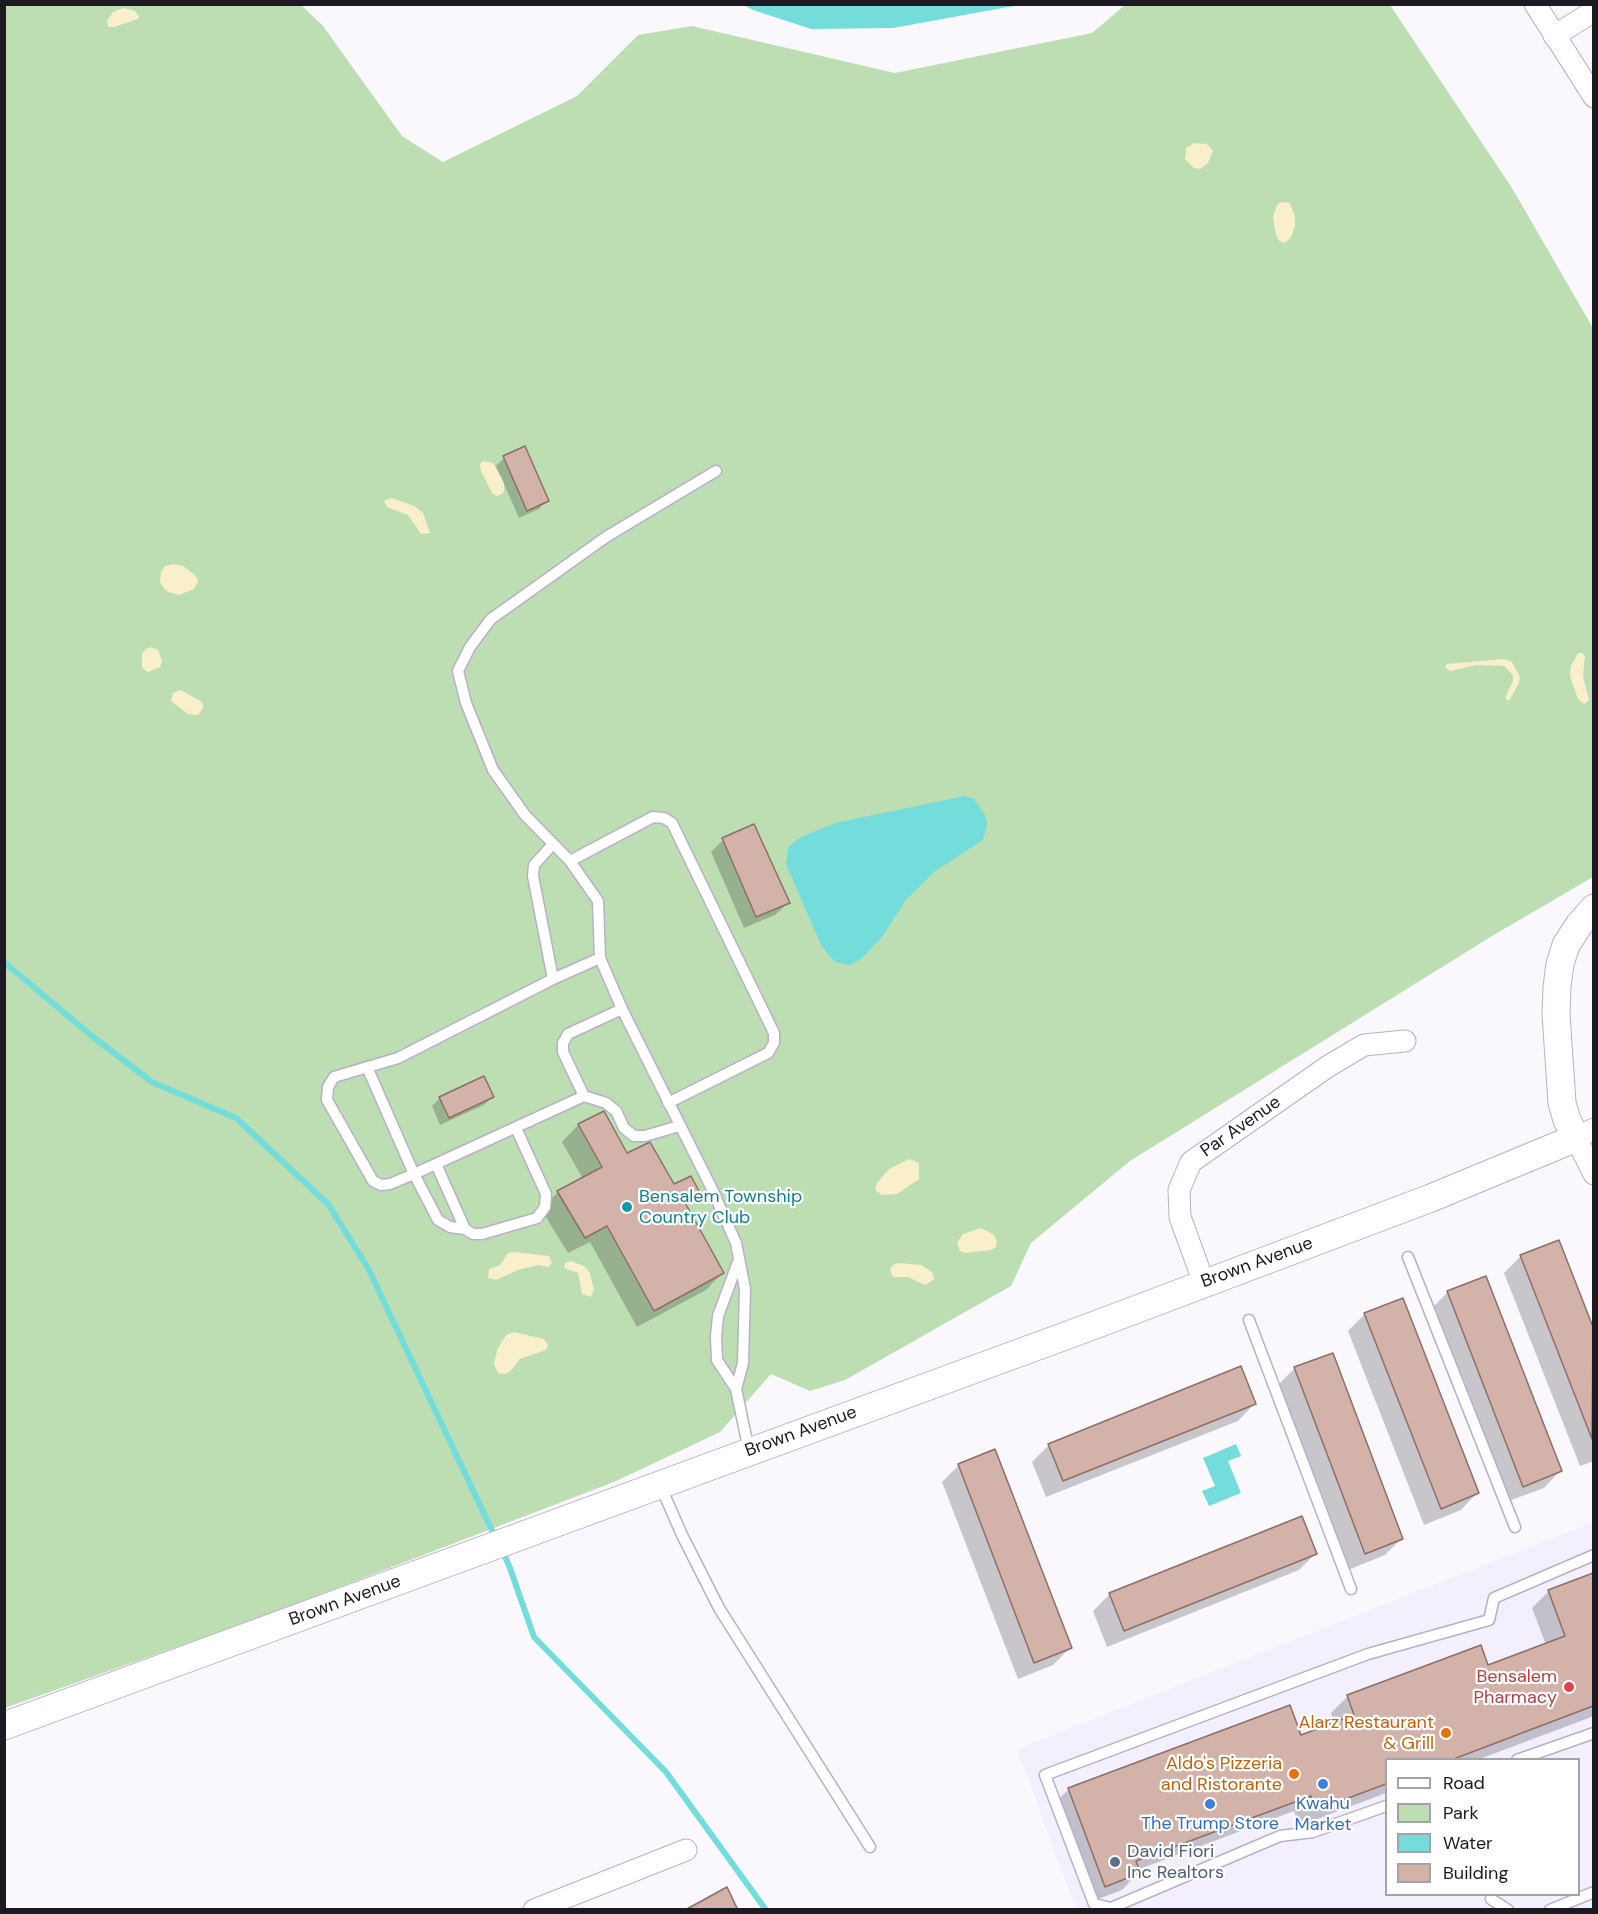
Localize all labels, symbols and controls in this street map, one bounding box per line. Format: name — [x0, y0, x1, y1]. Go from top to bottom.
street label: Par Avenue — [1197, 1092, 1285, 1162]
place label: Bensalem Township Country Club — [639, 1186, 802, 1228]
marker: Bensalem Township Country Club — [620, 1200, 634, 1214]
street label: Brown Avenue — [1198, 1233, 1316, 1293]
street label: Brown Avenue — [742, 1402, 860, 1462]
street label: Brown Avenue — [286, 1571, 404, 1631]
place label: Bensalem Pharmacy — [1474, 1666, 1557, 1708]
marker: Bensalem Pharmacy — [1562, 1680, 1576, 1694]
place label: Alarz Restaurant & Grill — [1299, 1712, 1434, 1754]
marker: Alarz Restaurant & Grill — [1439, 1726, 1453, 1740]
place label: Aldo's Pizzeria and Ristorante — [1161, 1753, 1282, 1796]
legend — [1385, 1758, 1580, 1896]
marker: Aldo's Pizzeria and Ristorante — [1287, 1767, 1301, 1781]
text: Road — [1443, 1771, 1485, 1795]
marker: Kwahu Market — [1316, 1777, 1330, 1791]
place label: Kwahu Market — [1295, 1793, 1351, 1836]
marker: The Trump Store — [1203, 1797, 1217, 1811]
text: Park — [1443, 1801, 1479, 1825]
place label: The Trump Store — [1141, 1813, 1279, 1835]
text: Water — [1443, 1831, 1493, 1855]
place label: David Fiori Inc Realtors — [1127, 1841, 1224, 1884]
marker: David Fiori Inc Realtors — [1108, 1855, 1122, 1869]
text: Building — [1443, 1861, 1508, 1885]

